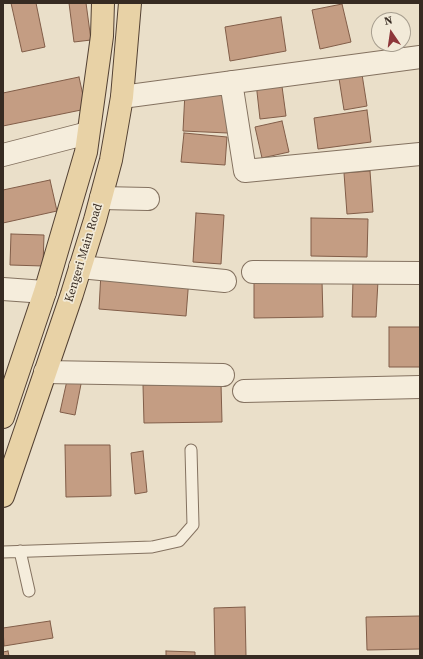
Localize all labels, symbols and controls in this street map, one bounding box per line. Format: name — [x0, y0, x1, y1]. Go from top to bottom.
north arrow — [371, 12, 411, 52]
text: N — [383, 13, 394, 29]
street label: Kengeri Main Road — [62, 202, 106, 304]

